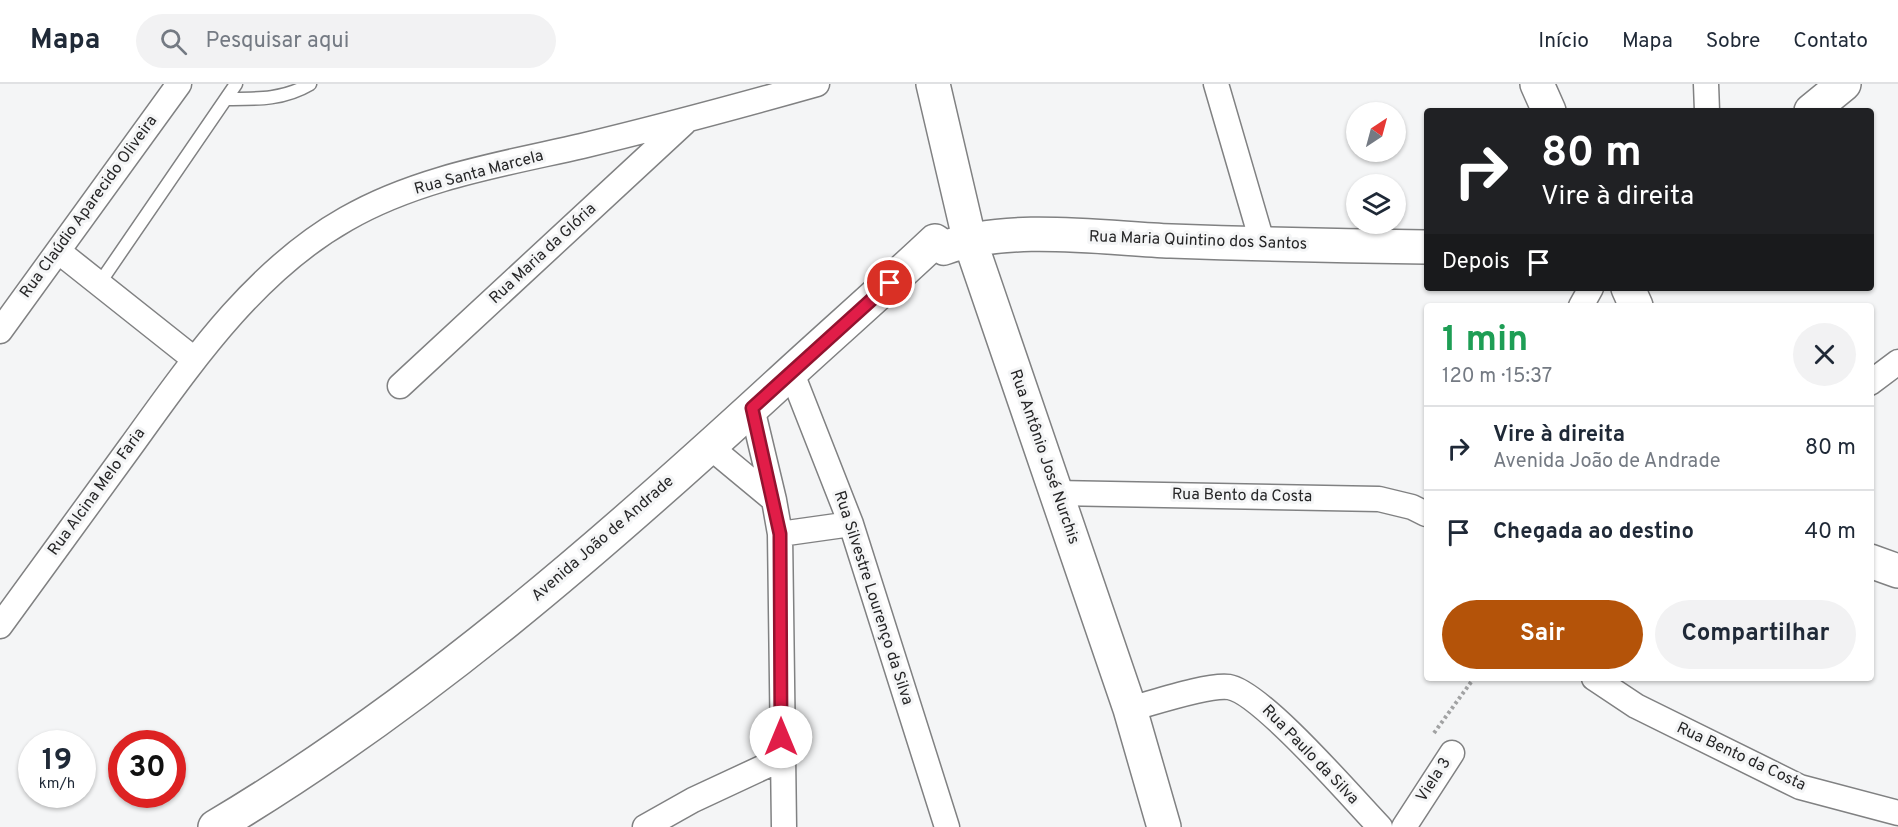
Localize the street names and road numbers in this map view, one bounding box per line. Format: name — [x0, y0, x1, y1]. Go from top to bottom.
street label: Rua Claúdio Aparecido Oliveira — [16, 112, 162, 302]
street label: Rua Santa Marcela — [412, 146, 546, 200]
street label: Rua Maria da Glória — [485, 199, 601, 309]
street label: Rua Maria Quintino dos Santos — [1088, 227, 1308, 255]
street label: Rua Antônio José Nurchis — [1005, 367, 1083, 547]
street label: Rua Alcina Melo Faria — [44, 424, 150, 560]
street label: Avenida João de Andrade — [528, 472, 678, 606]
street label: Rua Bento da Costa — [1172, 485, 1312, 507]
street label: Rua Silvestre Lourenço da Silva — [829, 488, 917, 708]
street label: Rua Paulo da Silva — [1257, 701, 1363, 809]
street label: Rua Bento da Costa — [1673, 718, 1809, 796]
street label: Viela 3 — [1412, 754, 1456, 806]

